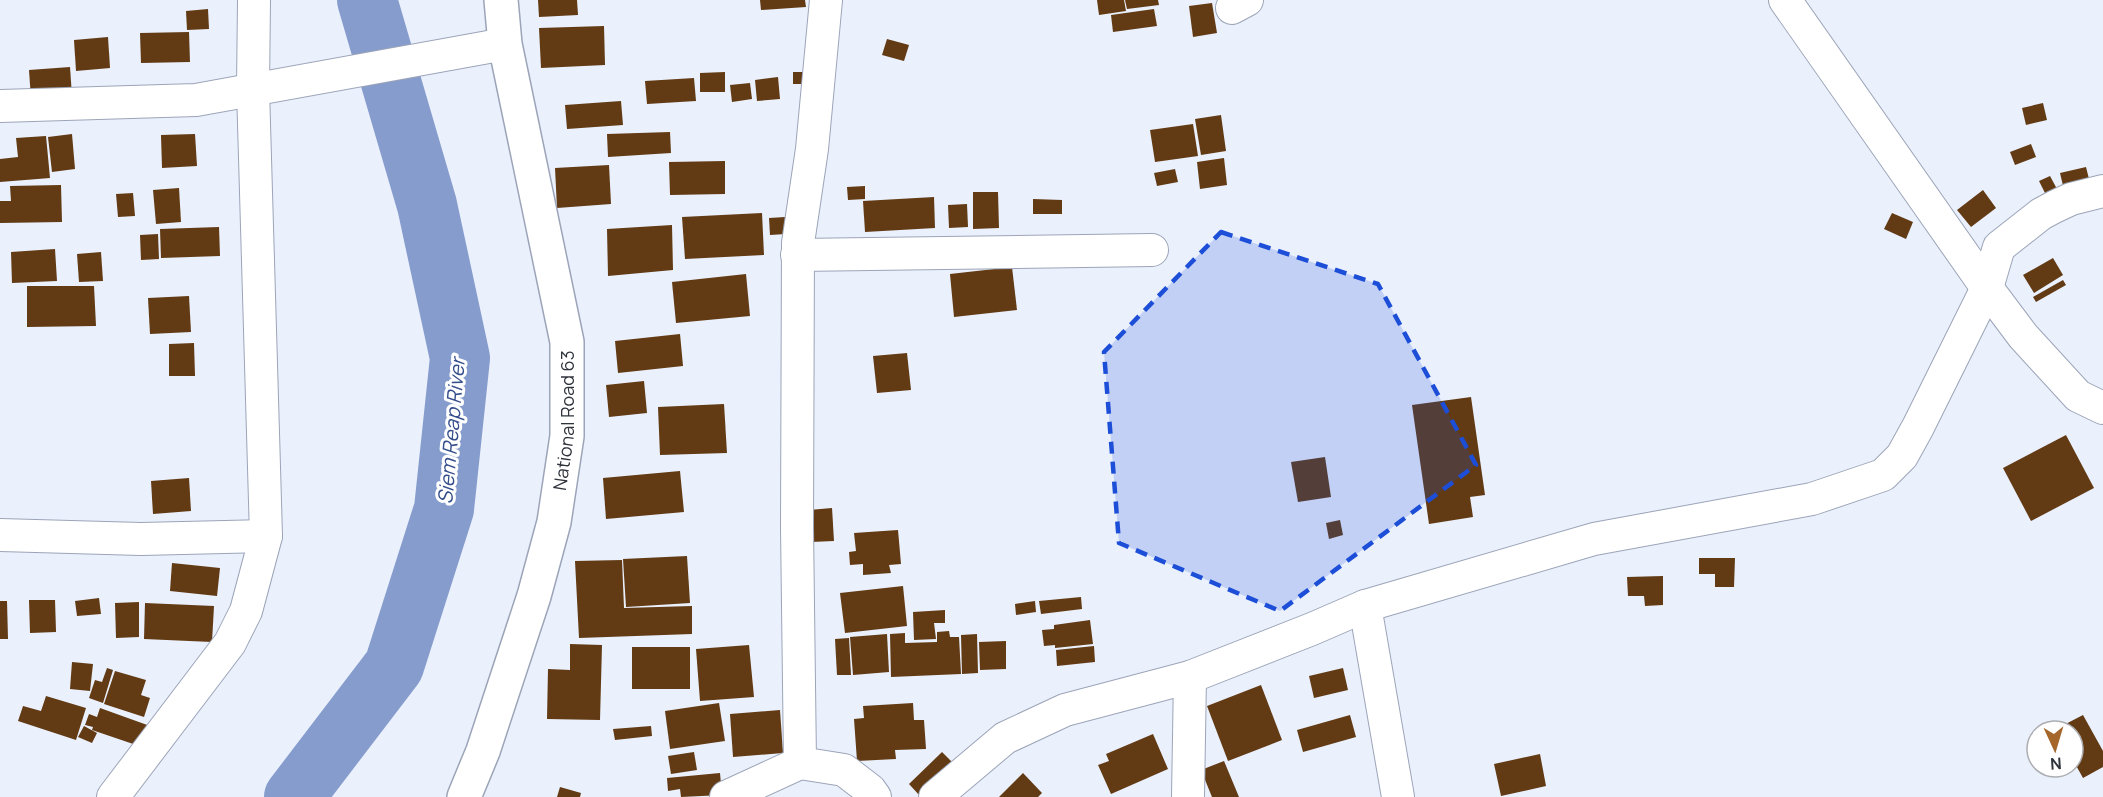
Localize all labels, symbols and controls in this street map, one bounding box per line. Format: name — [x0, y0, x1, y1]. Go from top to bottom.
street label: National Road 63 — [547, 350, 579, 492]
water label: Siem Reap River — [431, 354, 471, 505]
north arrow — [2025, 719, 2085, 779]
text: N — [2050, 753, 2063, 775]

